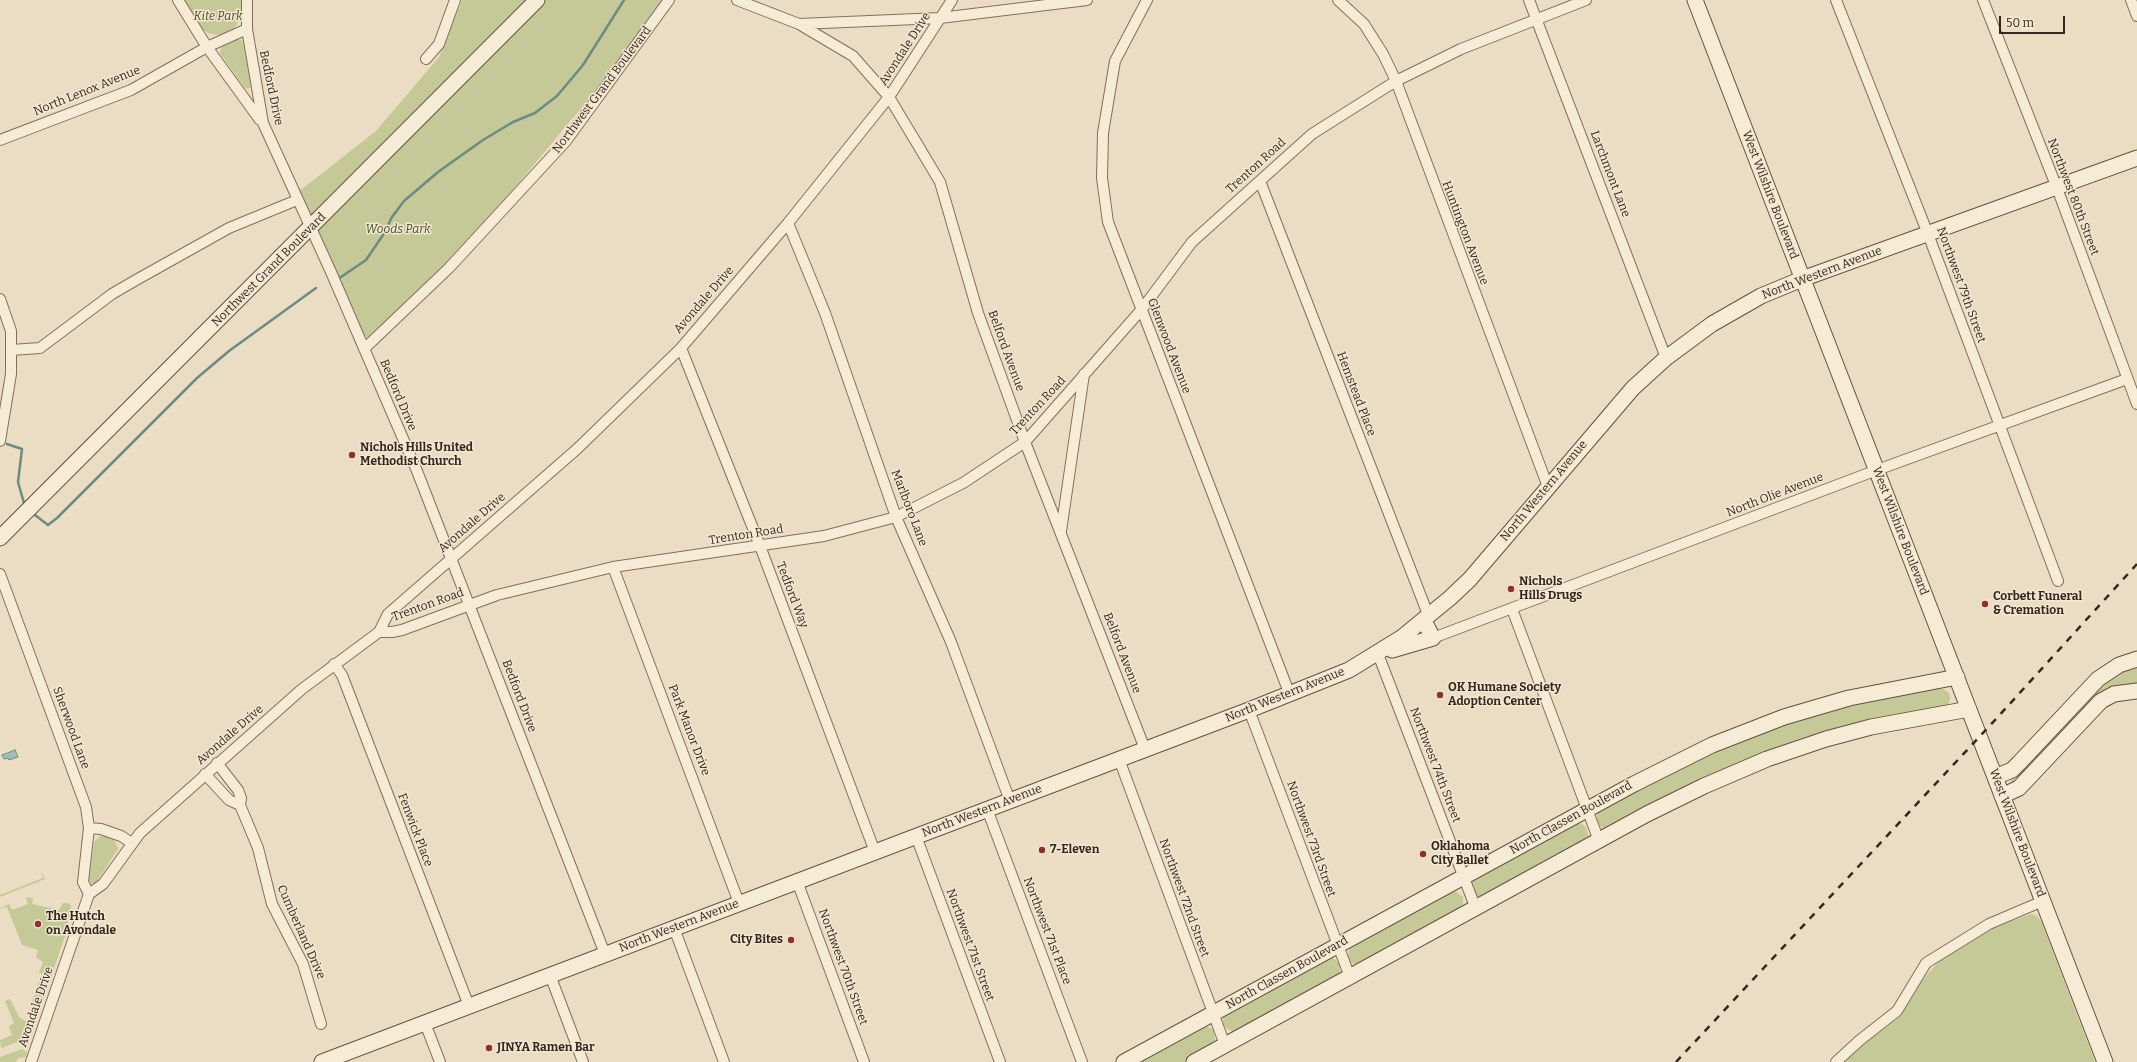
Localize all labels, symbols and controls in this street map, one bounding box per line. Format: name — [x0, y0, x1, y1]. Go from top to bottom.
scale bar — [2001, 8, 2067, 34]
park label: Kite Park — [194, 10, 242, 24]
street label: Avondale Drive — [876, 10, 934, 88]
text: 50 m — [2006, 16, 2034, 30]
street label: Northwest Grand Boulevard — [550, 24, 654, 156]
street label: Bedford Drive — [256, 49, 286, 127]
street label: North Lenox Avenue — [31, 63, 143, 119]
street label: Larchmont Lane — [1587, 129, 1633, 219]
street label: West Wilshire Boulevard — [1739, 129, 1801, 261]
street label: Trenton Road — [1223, 135, 1289, 197]
street label: Northwest 80th Street — [2044, 136, 2102, 258]
street label: Huntington Avenue — [1439, 179, 1491, 287]
street label: Northwest Grand Boulevard — [209, 210, 329, 330]
park label: Woods Park — [366, 223, 430, 237]
street label: Northwest 79th Street — [1933, 225, 1989, 345]
street label: North Western Avenue — [1760, 243, 1884, 303]
street label: Avondale Drive — [671, 264, 737, 336]
street label: Glenwood Avenue — [1144, 296, 1194, 396]
street label: Belford Avenue — [985, 308, 1027, 394]
street label: Hemstead Place — [1333, 350, 1379, 438]
street label: Bedford Drive — [376, 357, 420, 433]
street label: Trenton Road — [1007, 374, 1069, 438]
street label: North Western Avenue — [1498, 438, 1590, 544]
place label: Nichols Hills United Methodist Church — [360, 441, 473, 469]
marker: Nichols Hills United Methodist Church — [347, 450, 357, 460]
street label: West Wilshire Boulevard — [1869, 465, 1931, 597]
street label: Marlboro Lane — [888, 468, 930, 548]
street label: North Olie Avenue — [1725, 470, 1825, 520]
street label: Avondale Drive — [436, 490, 508, 556]
street label: Trenton Road — [708, 522, 784, 548]
street label: Tedford Way — [773, 560, 811, 630]
place label: Nichols Hills Drugs — [1519, 575, 1582, 603]
marker: Nichols Hills Drugs — [1506, 584, 1516, 594]
street label: Trenton Road — [390, 585, 466, 625]
place label: Corbett Funeral & Cremation — [1993, 590, 2082, 618]
marker: Corbett Funeral & Cremation — [1980, 599, 1990, 609]
street label: Belford Avenue — [1100, 611, 1144, 695]
street label: Bedford Drive — [499, 658, 539, 734]
street label: North Western Avenue — [1223, 664, 1347, 726]
place label: OK Humane Society Adoption Center — [1448, 681, 1561, 709]
street label: Park Manor Drive — [665, 682, 713, 778]
street label: Sherwood Lane — [49, 685, 93, 771]
marker: OK Humane Society Adoption Center — [1435, 690, 1445, 700]
street label: Avondale Drive — [194, 702, 266, 768]
street label: Northwest 74th Street — [1406, 705, 1464, 825]
street label: West Wilshire Boulevard — [1986, 767, 2048, 899]
street label: North Classen Boulevard — [1507, 778, 1635, 858]
street label: Northwest 73rd Street — [1283, 779, 1339, 899]
street label: North Western Avenue — [920, 781, 1044, 841]
street label: Fenwick Place — [394, 791, 436, 869]
street label: Northwest 72nd Street — [1156, 837, 1212, 959]
place label: Oklahoma City Ballet — [1431, 840, 1490, 868]
place label: 7-Eleven — [1050, 843, 1099, 857]
marker: 7-Eleven — [1037, 845, 1047, 855]
marker: Oklahoma City Ballet — [1418, 849, 1428, 859]
street label: Northwest 71st Place — [1020, 875, 1074, 987]
street label: Cumberland Drive — [274, 883, 328, 981]
street label: Northwest 71st Street — [943, 887, 997, 1003]
street label: North Western Avenue — [617, 896, 741, 956]
street label: Northwest 70th Street — [815, 907, 871, 1027]
place label: The Hutch on Avondale — [46, 910, 116, 938]
marker: The Hutch on Avondale — [33, 919, 43, 929]
place label: City Bites — [730, 933, 783, 947]
street label: North Classen Boulevard — [1223, 933, 1351, 1013]
marker: City Bites — [786, 935, 796, 945]
street label: Avondale Drive — [16, 965, 56, 1049]
place label: JINYA Ramen Bar — [497, 1041, 595, 1055]
marker: JINYA Ramen Bar — [484, 1043, 494, 1053]

